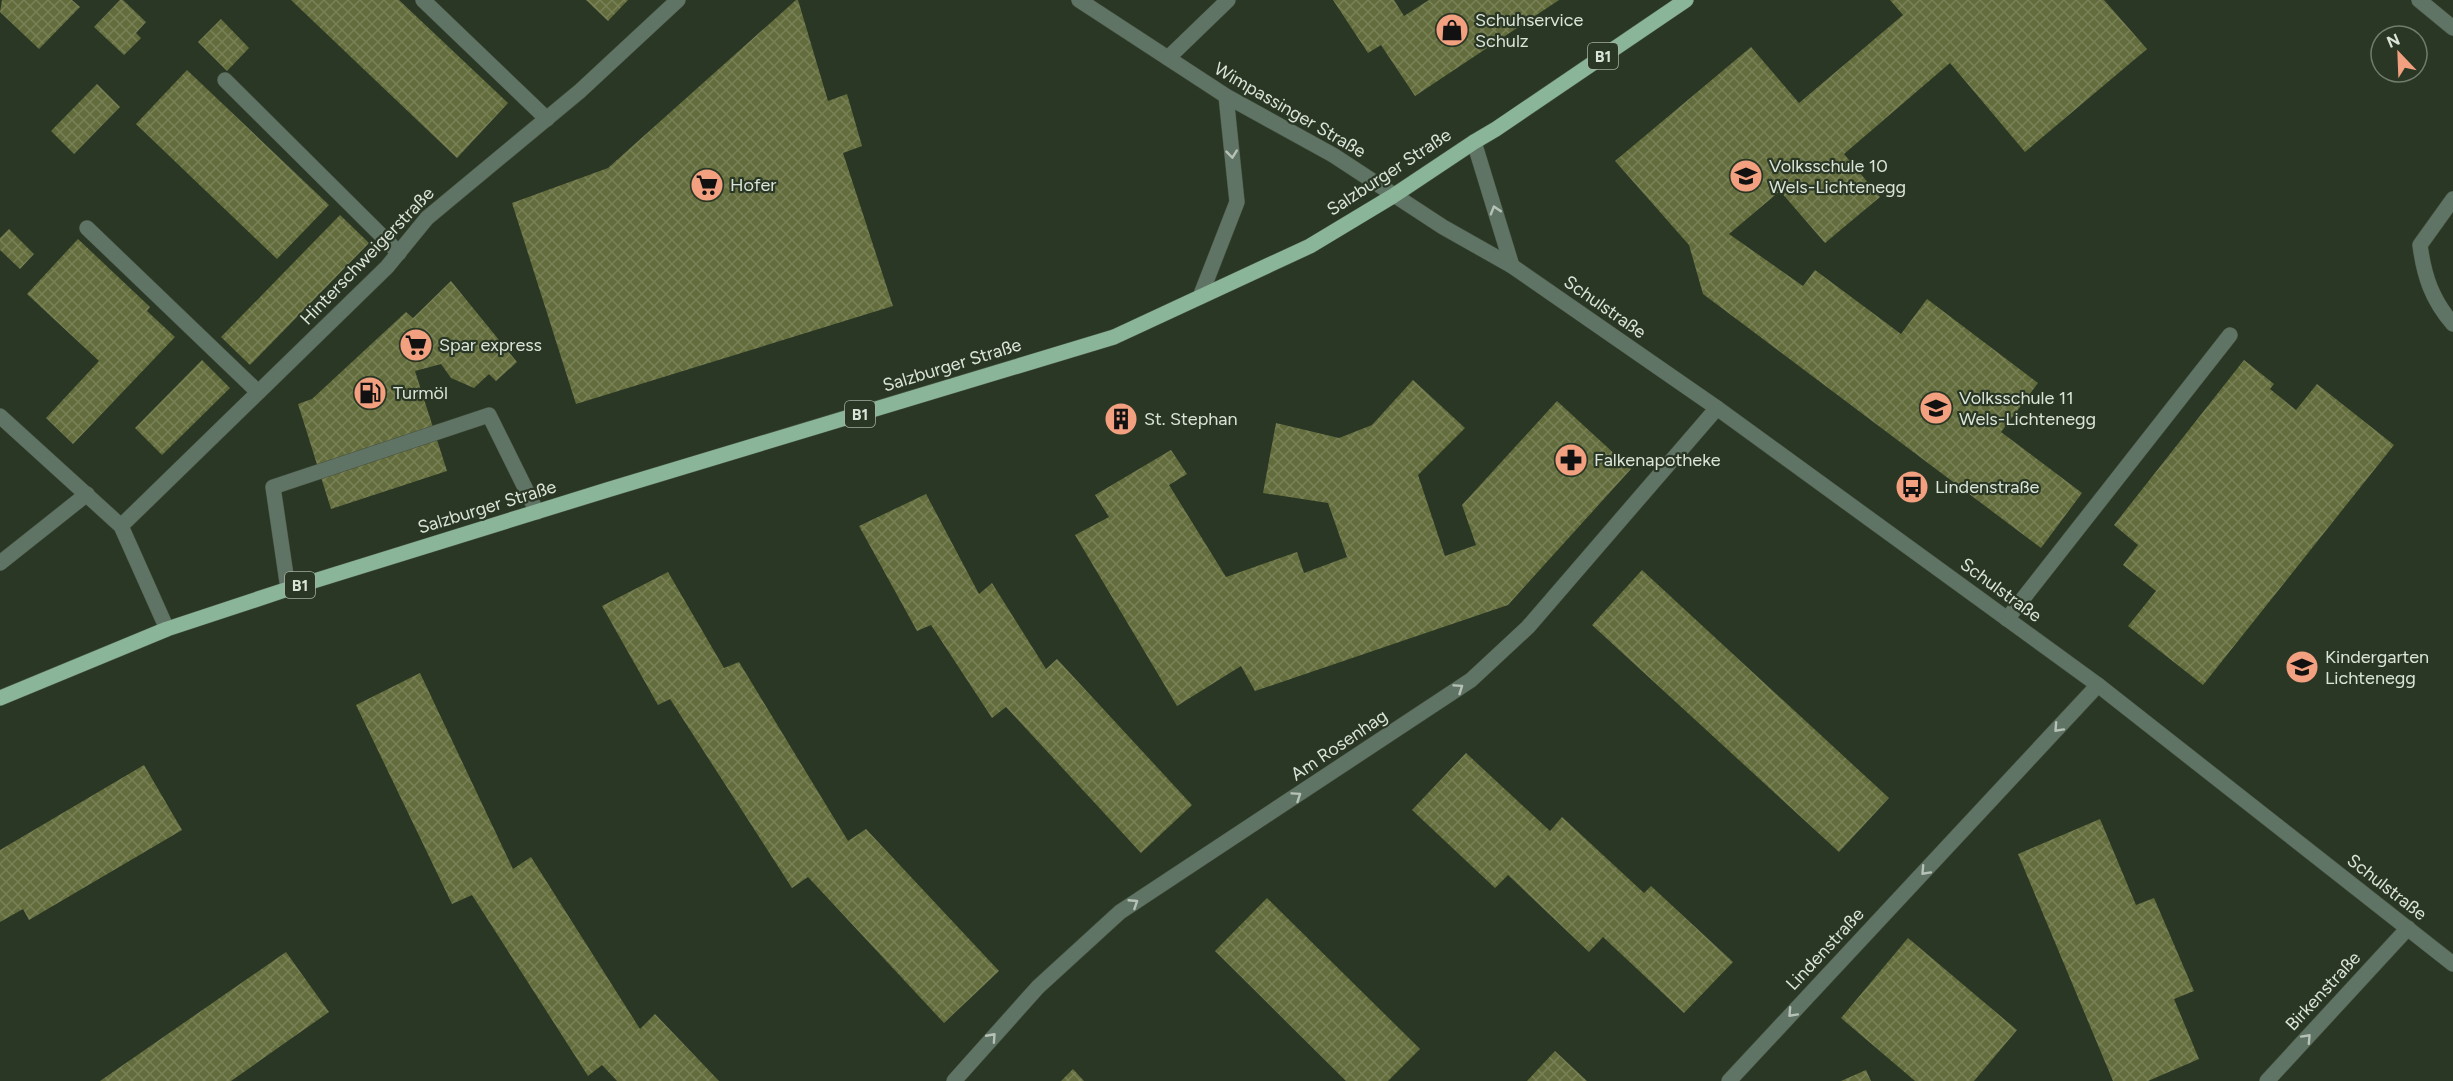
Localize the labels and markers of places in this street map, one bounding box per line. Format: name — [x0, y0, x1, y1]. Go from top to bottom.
place label: Schuhservice Schulz — [1475, 9, 1583, 52]
shop icon: Schuhservice Schulz — [1434, 12, 1470, 48]
place label: Volksschule 10 Wels-Lichtenegg — [1769, 155, 1906, 198]
school or university icon: Volksschule 10 Wels-Lichtenegg — [1728, 158, 1764, 194]
supermarket icon: Hofer — [689, 167, 725, 203]
place label: Hofer — [730, 174, 776, 196]
supermarket icon: Spar express — [398, 327, 434, 363]
place label: Spar express — [439, 334, 542, 356]
fuel station icon: Turmöl — [352, 375, 388, 411]
place label: Turmöl — [393, 382, 448, 404]
place label: Volksschule 11 Wels-Lichtenegg — [1959, 387, 2096, 430]
school or university icon: Volksschule 11 Wels-Lichtenegg — [1918, 390, 1954, 426]
building icon: St. Stephan — [1103, 401, 1139, 437]
place label: St. Stephan — [1144, 408, 1238, 430]
pharmacy icon: Falkenapotheke — [1553, 442, 1589, 478]
place label: Falkenapotheke — [1594, 449, 1721, 471]
bus stop icon: Lindenstraße — [1894, 469, 1930, 505]
place label: Lindenstraße — [1935, 476, 2040, 498]
place label: Kindergarten Lichtenegg — [2325, 646, 2429, 689]
school or university icon: Kindergarten Lichtenegg — [2284, 649, 2320, 685]

